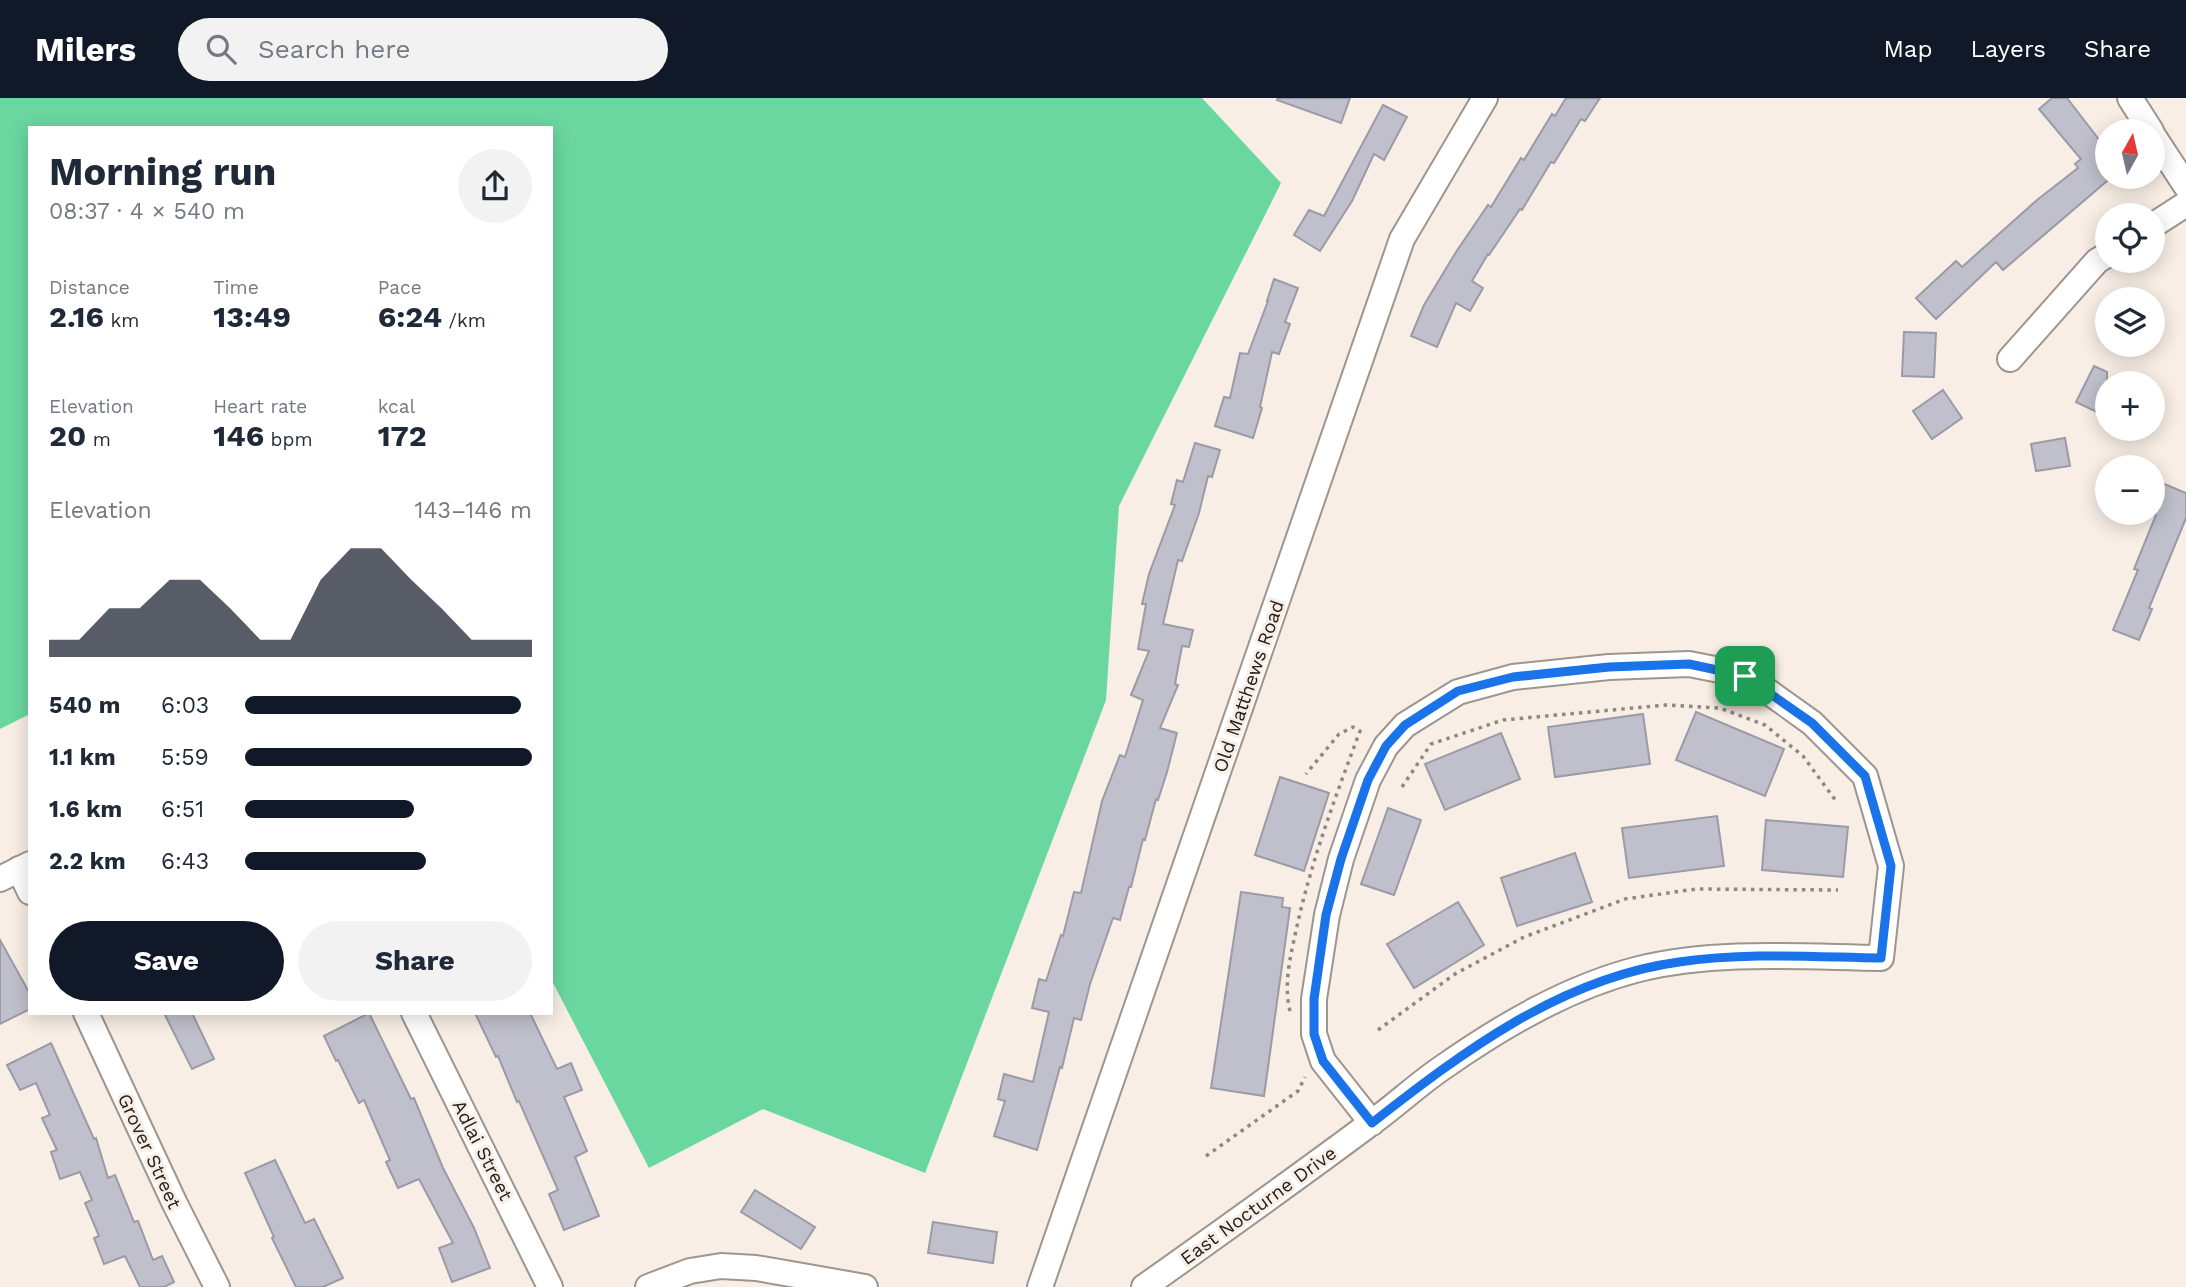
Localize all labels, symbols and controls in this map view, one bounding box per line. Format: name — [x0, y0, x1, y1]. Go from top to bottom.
search box — [178, 18, 668, 81]
text: Milers — [35, 30, 136, 69]
icon: search — [202, 30, 240, 68]
text: Search here — [258, 34, 410, 64]
text: Map — [1884, 35, 1932, 63]
text: Layers — [1970, 35, 2046, 63]
text: Share — [2084, 35, 2151, 63]
north arrow — [2095, 119, 2165, 189]
map controls — [2095, 119, 2165, 525]
button: share — [458, 149, 532, 223]
text: Morning run — [49, 150, 276, 194]
text: 08:37 · 4 × 540 m — [49, 198, 245, 225]
button: locate — [2095, 203, 2165, 273]
text: Distance — [49, 276, 130, 299]
text: Time — [213, 276, 259, 299]
text: Pace — [378, 276, 422, 299]
button: layers — [2095, 287, 2165, 357]
text: 2.16 — [49, 299, 104, 334]
text: 13:49 — [213, 299, 291, 334]
text: 6:24 — [378, 299, 442, 334]
text: km — [104, 309, 139, 332]
text: /km — [442, 309, 486, 332]
button: + — [2095, 371, 2165, 441]
text: Elevation — [49, 395, 134, 418]
text: Heart rate — [213, 395, 307, 418]
text: kcal — [378, 395, 415, 418]
text: 20 — [49, 418, 86, 453]
text: 146 — [213, 418, 264, 453]
text: 172 — [378, 418, 427, 453]
text: m — [86, 428, 111, 451]
text: bpm — [264, 428, 313, 451]
button: − — [2095, 455, 2165, 525]
text: Elevation — [49, 497, 152, 524]
text: 143–146 m — [414, 497, 532, 524]
street label: Old Matthews Road — [1208, 597, 1289, 775]
pin — [1715, 646, 1775, 706]
icon: arrive — [1726, 657, 1764, 695]
text: 540 m — [49, 692, 120, 719]
text: 6:03 — [161, 692, 209, 719]
text: 1.1 km — [49, 744, 116, 771]
text: 5:59 — [161, 744, 209, 771]
text: 1.6 km — [49, 796, 122, 823]
text: 6:51 — [161, 796, 204, 823]
text: 2.2 km — [49, 848, 126, 875]
text: 6:43 — [161, 848, 209, 875]
button: Save — [49, 921, 284, 1001]
button: Share — [298, 921, 532, 1001]
street label: Grover Street — [113, 1090, 186, 1212]
street label: Adlai Street — [447, 1096, 518, 1204]
street label: East Nocturne Drive — [1176, 1141, 1341, 1270]

